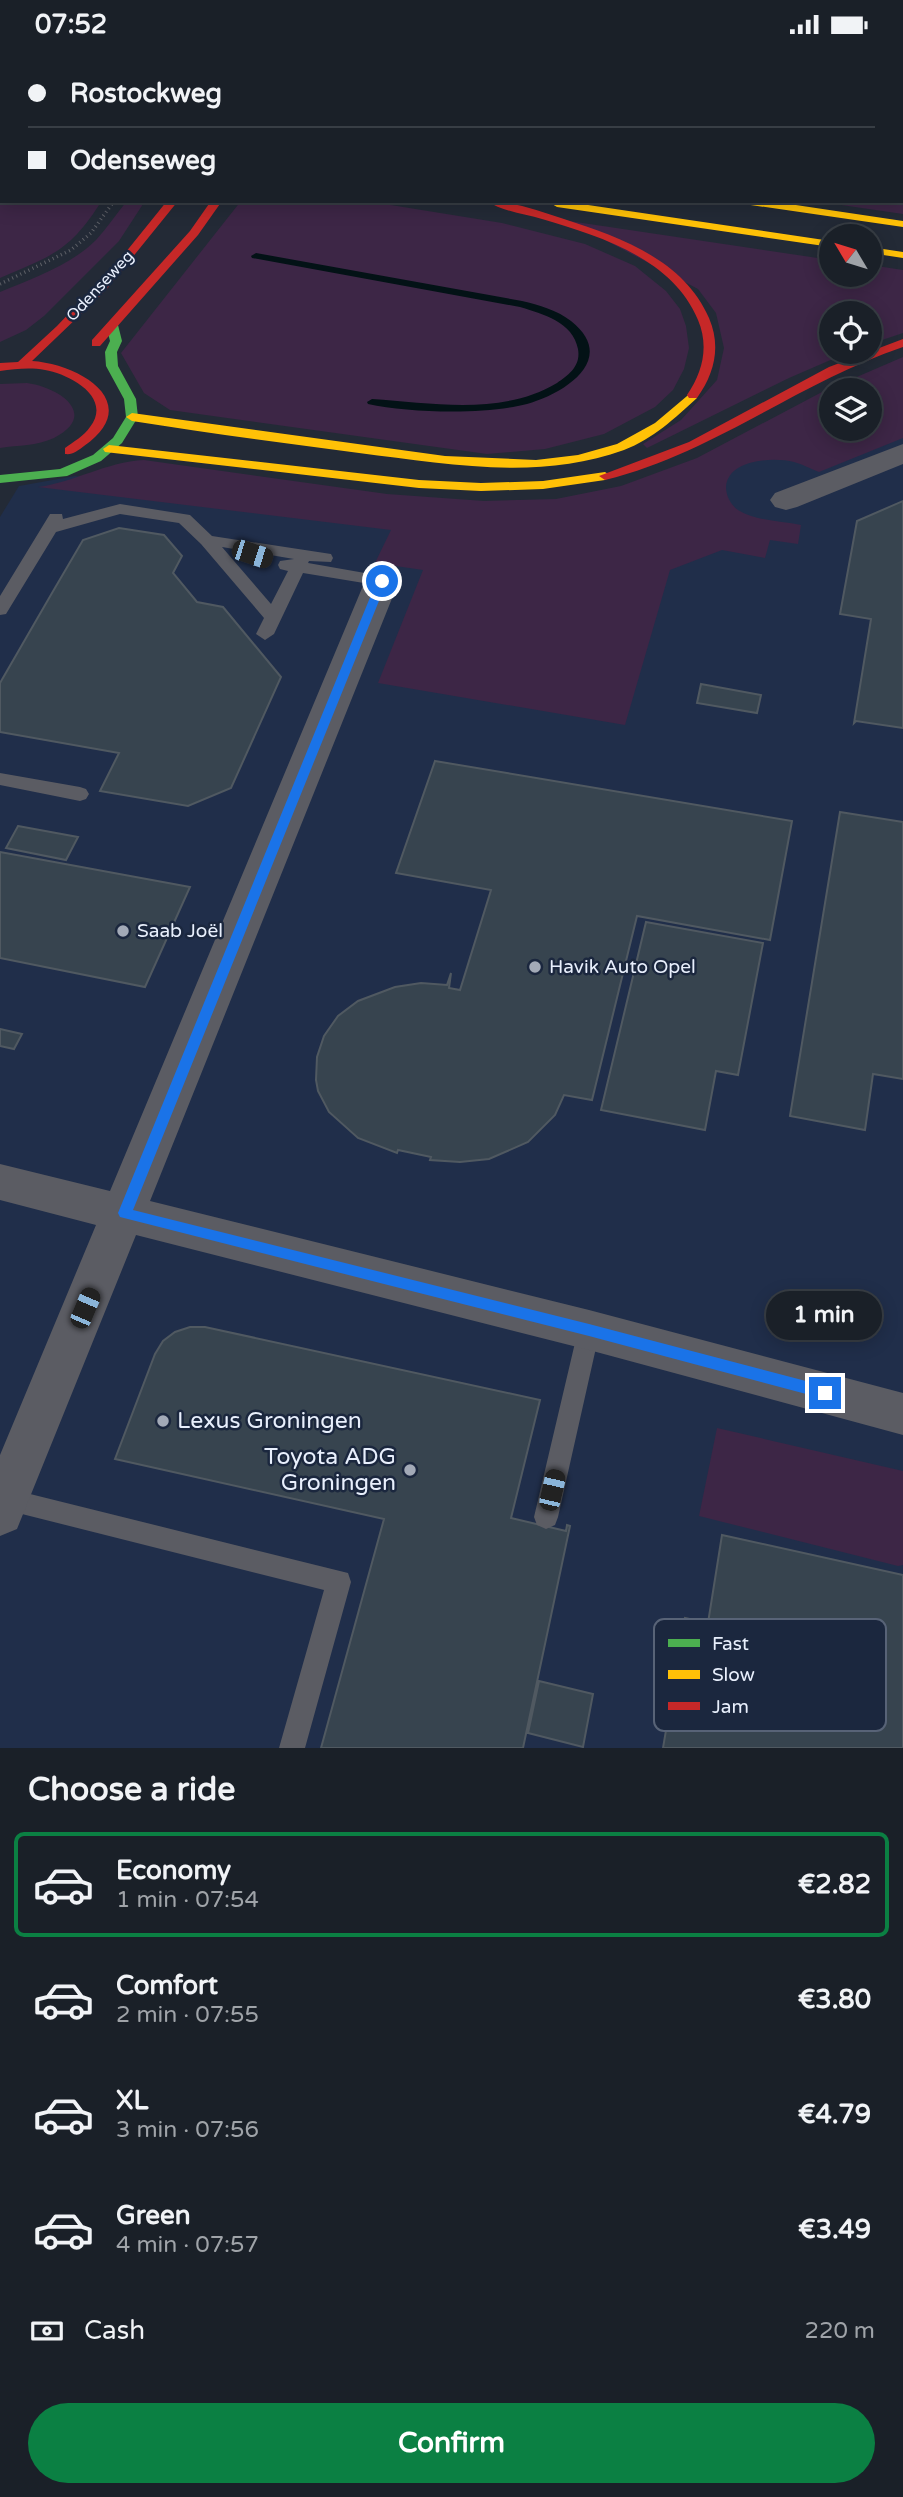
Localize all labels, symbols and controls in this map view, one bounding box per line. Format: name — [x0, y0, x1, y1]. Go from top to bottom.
text: 07:52 — [35, 9, 107, 40]
text: Rostockweg — [70, 78, 222, 109]
text: Odenseweg — [70, 145, 216, 176]
north arrow — [819, 224, 882, 287]
map controls — [819, 224, 882, 441]
street label: Odenseweg — [62, 246, 138, 326]
button: locate — [819, 301, 882, 364]
button: layers — [819, 378, 882, 441]
car — [229, 538, 276, 570]
route start — [366, 565, 398, 597]
place label: Saab Joël — [137, 920, 223, 942]
marker: Saab Joël — [115, 923, 131, 939]
place label: Havik Auto Opel — [549, 956, 696, 978]
marker: Havik Auto Opel — [527, 959, 543, 975]
car — [68, 1285, 103, 1331]
callout: 1 min — [767, 1291, 883, 1341]
text: 1 min — [793, 1301, 855, 1329]
route end — [809, 1377, 841, 1409]
place label: Lexus Groningen — [177, 1407, 362, 1435]
marker: Lexus Groningen — [155, 1413, 171, 1429]
place label: Toyota ADG Groningen — [264, 1443, 396, 1497]
marker: Toyota ADG Groningen — [402, 1462, 418, 1478]
car — [538, 1467, 567, 1513]
legend — [654, 1619, 886, 1731]
text: Fast — [712, 1633, 749, 1655]
text: Slow — [712, 1664, 755, 1686]
text: Jam — [712, 1696, 749, 1718]
text: Choose a ride — [28, 1771, 235, 1809]
icon: car — [32, 1853, 95, 1916]
text: Economy — [116, 1855, 231, 1886]
text: €2.82 — [798, 1869, 871, 1900]
text: 1 min · 07:54 — [116, 1886, 259, 1914]
icon: car — [32, 1968, 95, 2031]
text: Comfort — [116, 1970, 218, 2001]
text: €3.80 — [798, 1984, 871, 2015]
text: 2 min · 07:55 — [116, 2001, 259, 2029]
icon: car — [32, 2083, 95, 2146]
text: XL — [116, 2085, 148, 2116]
text: €4.79 — [798, 2099, 871, 2130]
text: 3 min · 07:56 — [116, 2116, 259, 2144]
icon: car — [32, 2198, 95, 2261]
text: Green — [116, 2200, 191, 2231]
text: €3.49 — [798, 2214, 871, 2245]
text: 4 min · 07:57 — [116, 2231, 259, 2259]
icon: cash — [28, 2312, 66, 2350]
text: Cash — [84, 2315, 145, 2346]
text: 220 m — [805, 2317, 875, 2345]
button: Confirm — [28, 2403, 875, 2483]

